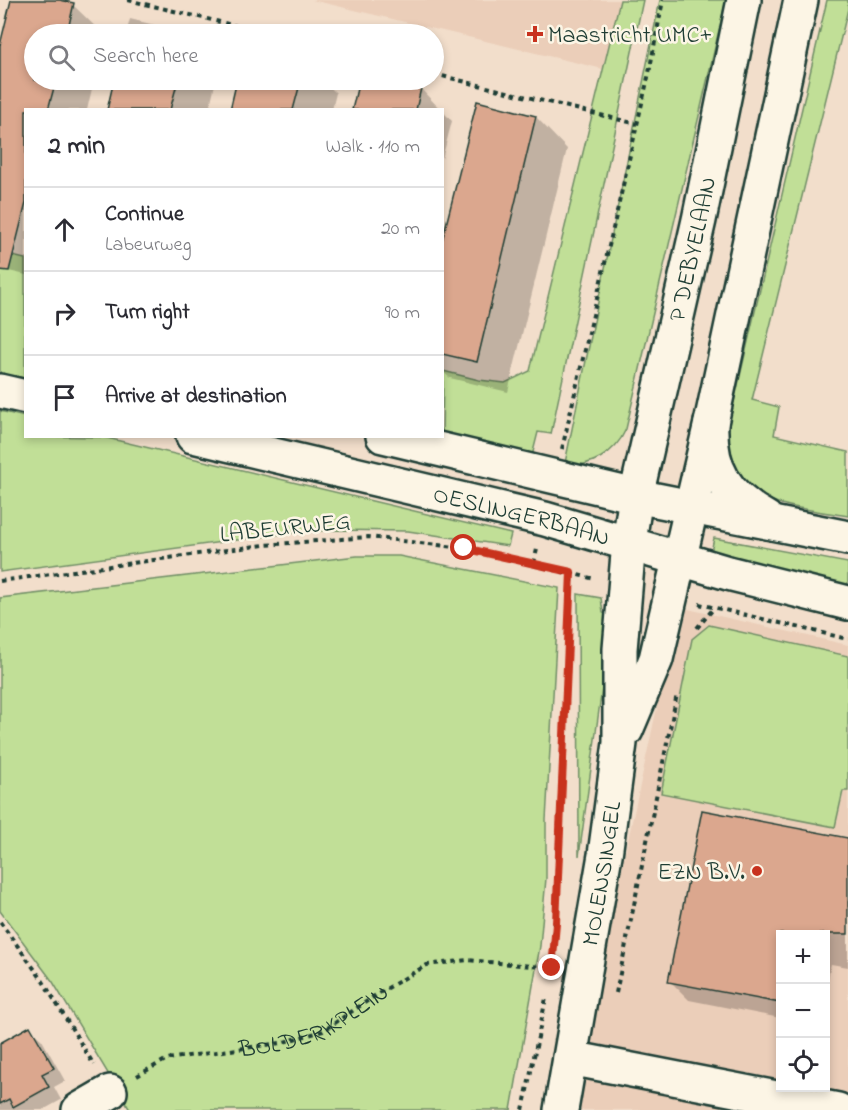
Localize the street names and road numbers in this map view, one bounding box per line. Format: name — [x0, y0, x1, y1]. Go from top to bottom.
street label: P DEBYELAAN — [661, 174, 727, 325]
street label: OESLINGERBAAN — [429, 478, 614, 557]
street label: LABEURWEG — [218, 505, 352, 554]
street label: MOLENSINGEL — [575, 799, 632, 949]
street label: BOLDERIKPLEIN — [236, 976, 397, 1069]

